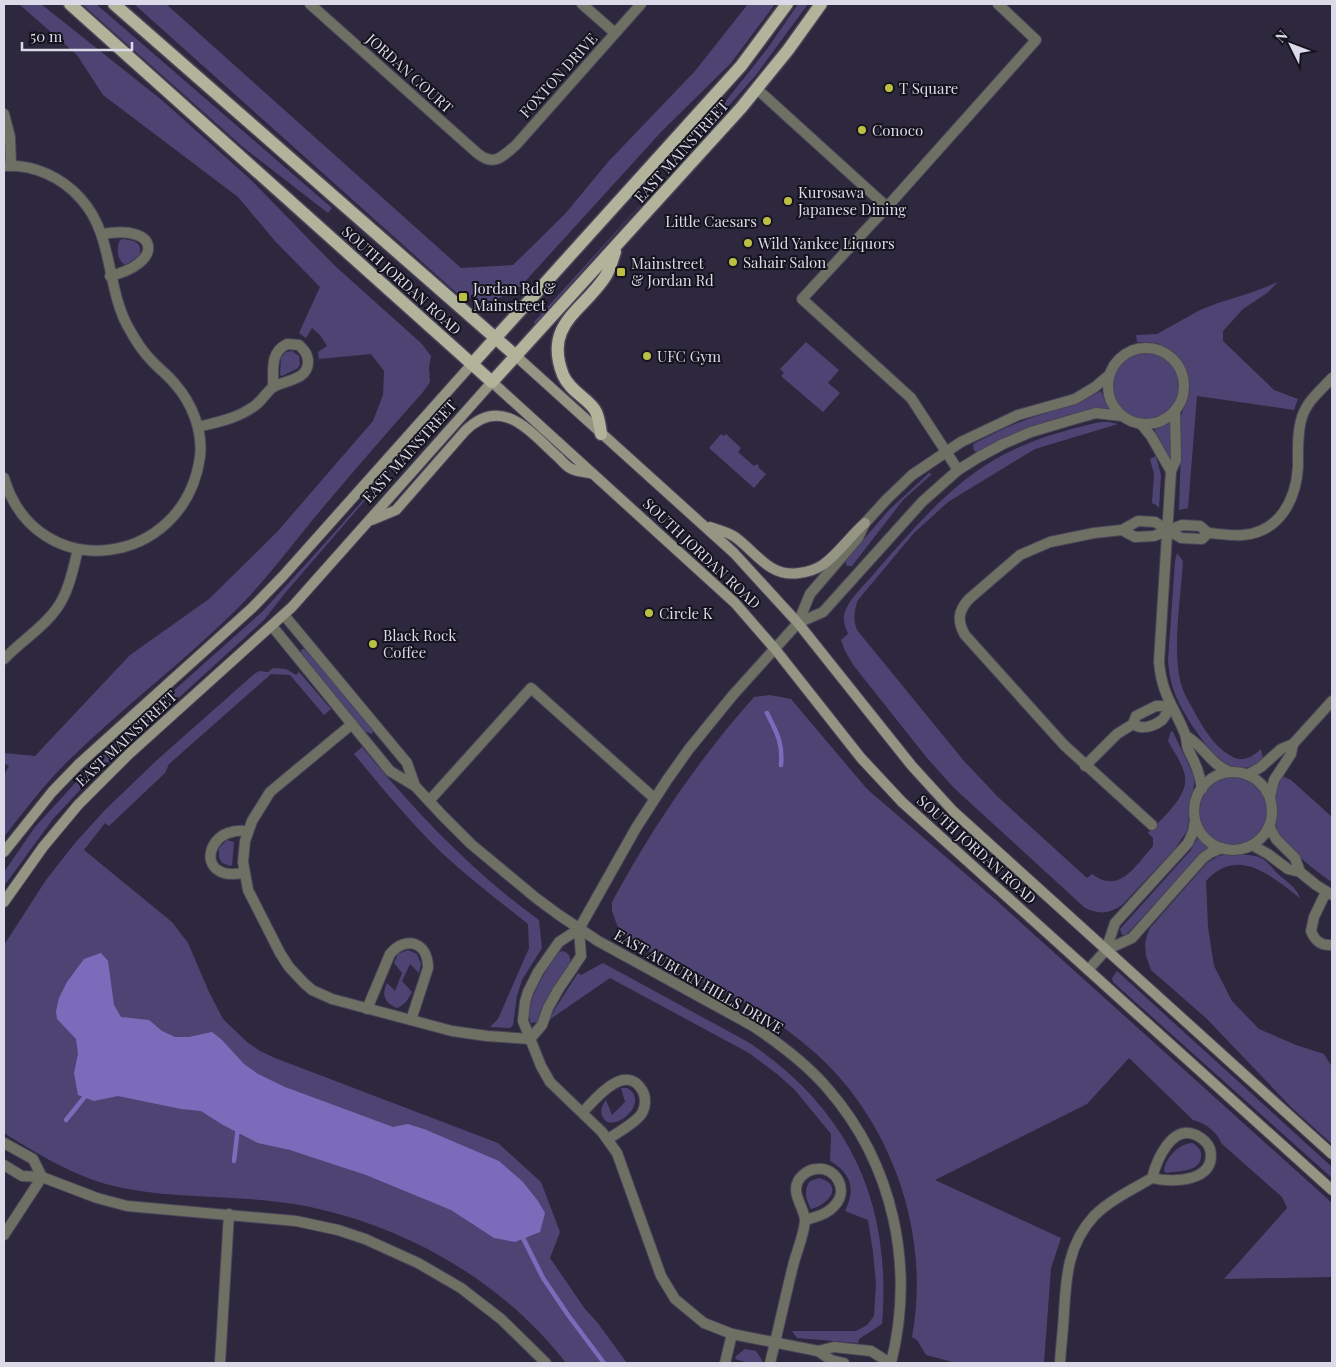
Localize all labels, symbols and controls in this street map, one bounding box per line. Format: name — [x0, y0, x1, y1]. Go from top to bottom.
scale bar — [22, 20, 132, 52]
north arrow — [1266, 20, 1316, 70]
text: 50 m — [30, 26, 63, 46]
text: N — [1271, 26, 1291, 46]
street label: JORDAN COURT — [362, 28, 458, 117]
street label: FOXTON DRIVE — [515, 28, 601, 122]
place label: T Square — [899, 78, 958, 98]
marker: T Square — [883, 82, 895, 94]
street label: EAST MAINSTREET — [629, 95, 733, 207]
place label: Conoco — [872, 120, 923, 140]
marker: Conoco — [856, 124, 868, 136]
place label: Kurosawa Japanese Dining — [797, 182, 906, 219]
marker: Kurosawa Japanese Dining — [782, 195, 794, 207]
place label: Little Caesars — [665, 211, 757, 231]
marker: Little Caesars — [761, 215, 773, 227]
street label: SOUTH JORDAN ROAD — [338, 221, 466, 339]
place label: Wild Yankee Liquors — [757, 233, 895, 253]
marker: Wild Yankee Liquors — [742, 237, 754, 249]
place label: Sahair Salon — [743, 252, 826, 272]
place label: Mainstreet & Jordan Rd — [631, 253, 714, 290]
marker: Sahair Salon — [727, 256, 739, 268]
marker: Mainstreet & Jordan Rd — [615, 266, 627, 278]
place label: Jordan Rd & Mainstreet — [472, 278, 556, 315]
marker: Jordan Rd & Mainstreet — [457, 291, 469, 303]
place label: UFC Gym — [657, 346, 722, 366]
marker: UFC Gym — [641, 350, 653, 362]
street label: EAST MAINSTREET — [357, 395, 461, 507]
street label: SOUTH JORDAN ROAD — [639, 493, 765, 613]
place label: Circle K — [659, 603, 713, 623]
marker: Circle K — [643, 607, 655, 619]
place label: Black Rock Coffee — [383, 625, 457, 662]
marker: Black Rock Coffee — [367, 638, 379, 650]
street label: EAST MAINSTREET — [71, 686, 181, 790]
street label: SOUTH JORDAN ROAD — [913, 790, 1041, 908]
street label: EAST AUBURN HILLS DRIVE — [611, 924, 787, 1038]

